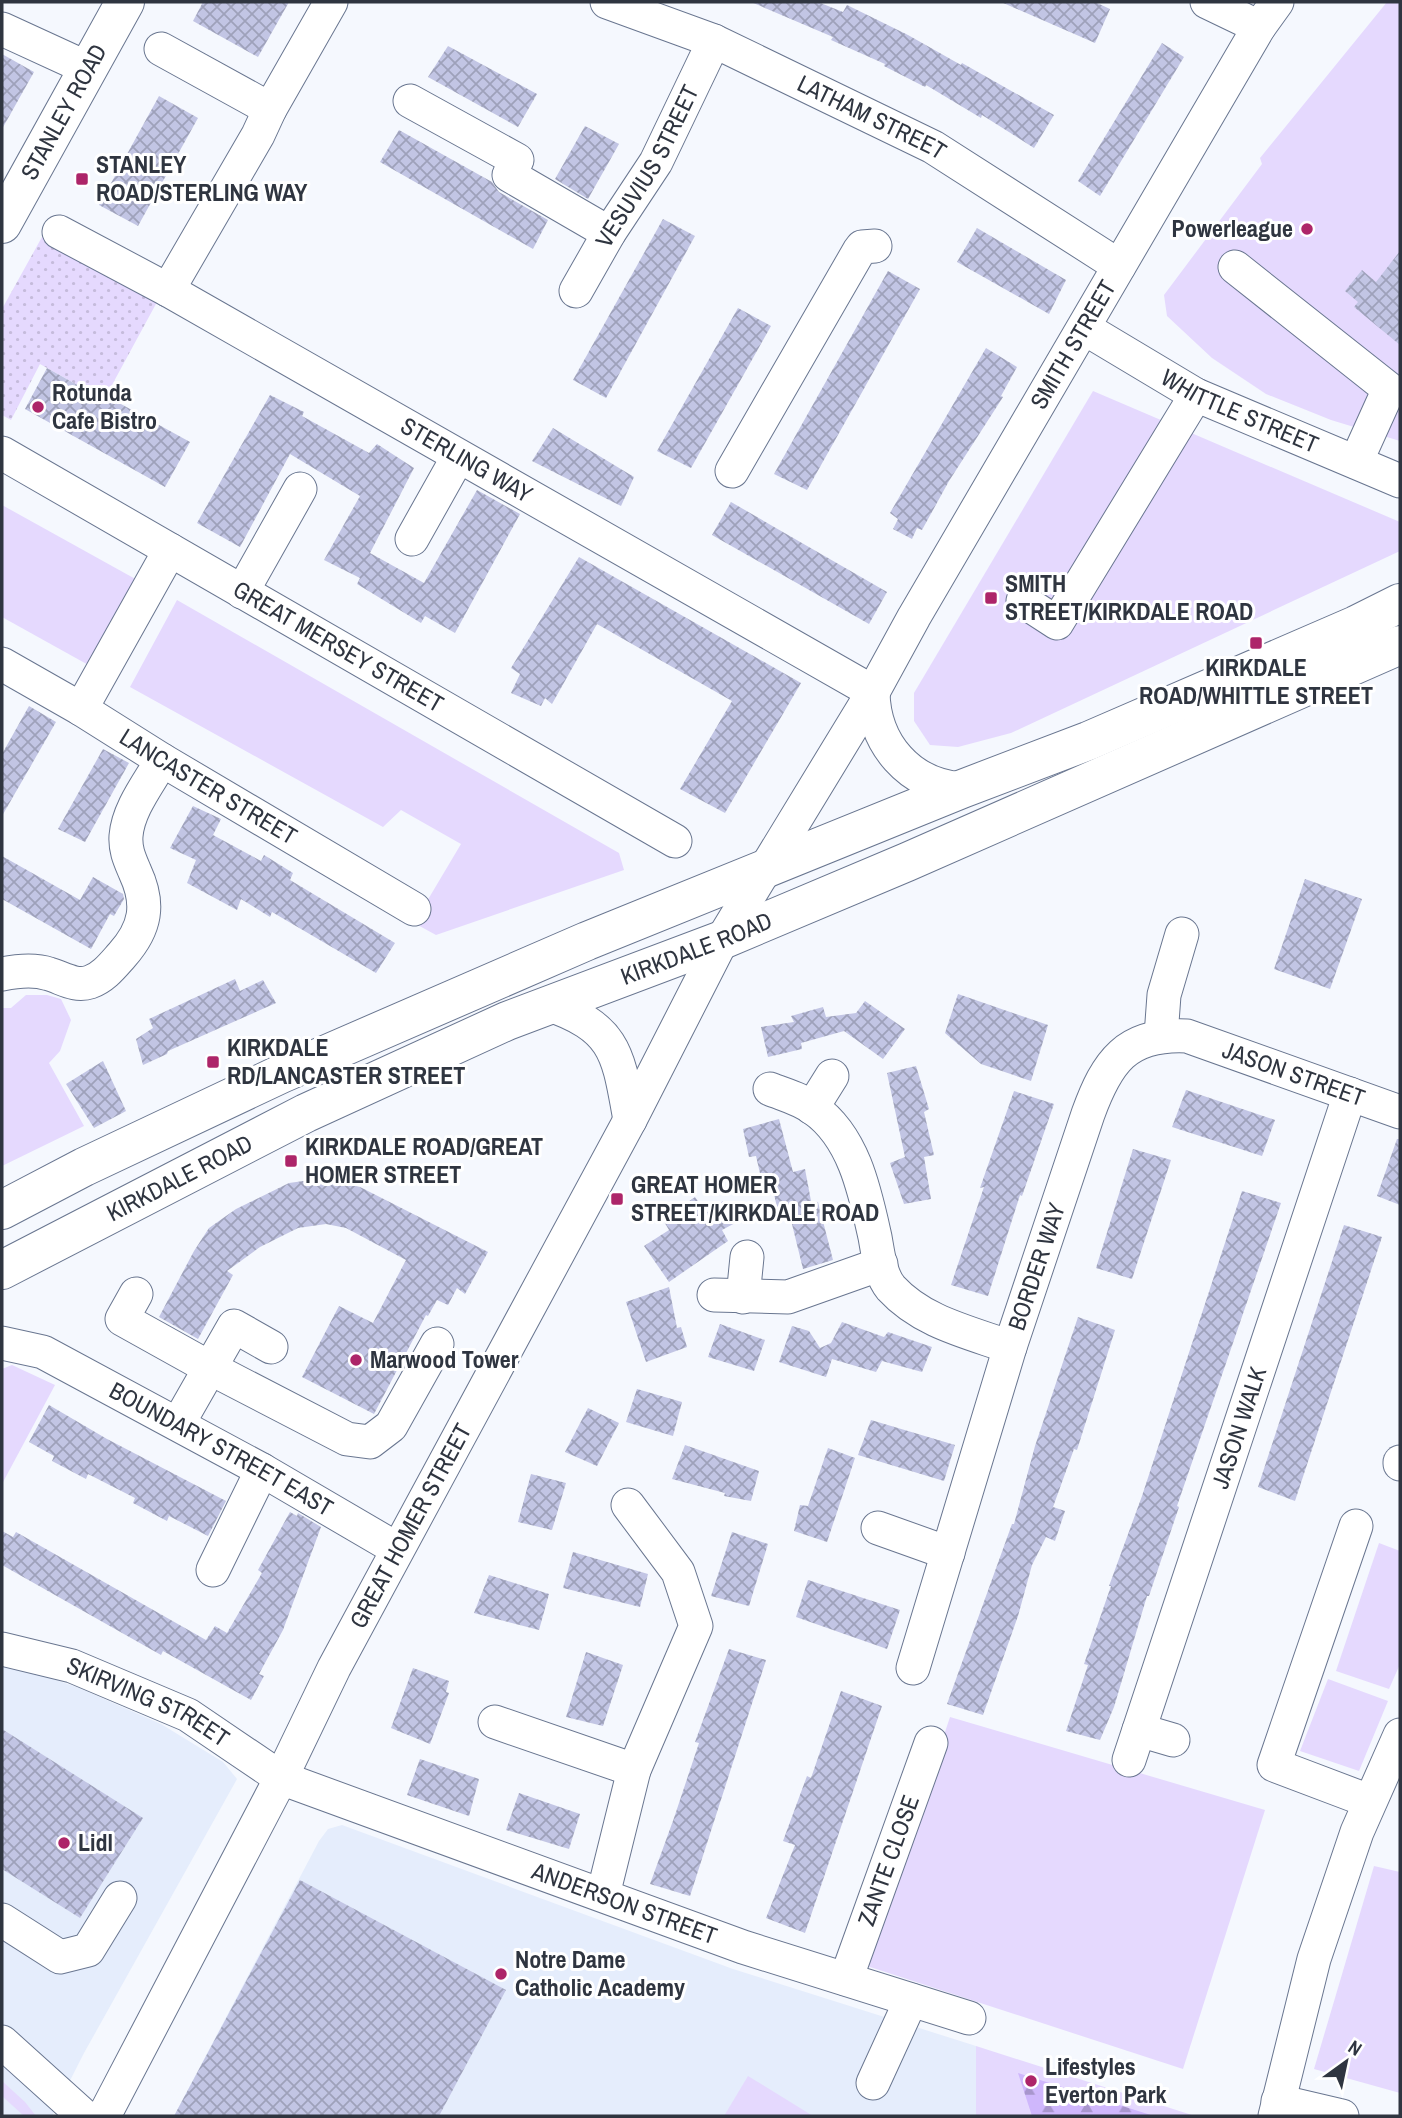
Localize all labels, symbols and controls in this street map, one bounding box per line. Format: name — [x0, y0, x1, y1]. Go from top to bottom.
street label: STANLEY ROAD — [13, 38, 114, 185]
street label: LATHAM STREET — [792, 67, 953, 166]
street label: VESUVIUS STREET — [587, 79, 706, 253]
place label: STANLEY ROAD/STERLING WAY — [96, 148, 308, 208]
marker: STANLEY ROAD/STERLING WAY — [74, 171, 90, 187]
place label: Powerleague — [1172, 212, 1293, 244]
marker: Powerleague — [1299, 221, 1315, 237]
street label: SMITH STREET — [1022, 274, 1123, 415]
street label: WHITTLE STREET — [1155, 361, 1324, 460]
place label: Rotunda Cafe Bistro — [52, 376, 157, 436]
marker: Rotunda Cafe Bistro — [30, 399, 46, 415]
street label: STERLING WAY — [395, 409, 539, 510]
place label: SMITH STREET/KIRKDALE ROAD — [1005, 567, 1253, 627]
street label: GREAT MERSEY STREET — [228, 573, 450, 719]
marker: SMITH STREET/KIRKDALE ROAD — [983, 590, 999, 606]
marker: KIRKDALE ROAD/WHITTLE STREET — [1248, 635, 1264, 651]
place label: KIRKDALE ROAD/WHITTLE STREET — [1139, 651, 1373, 711]
street label: LANCASTER STREET — [114, 720, 303, 851]
street label: KIRKDALE ROAD — [616, 904, 777, 992]
place label: KIRKDALE RD/LANCASTER STREET — [227, 1031, 465, 1091]
street label: JASON STREET — [1219, 1033, 1369, 1113]
marker: KIRKDALE RD/LANCASTER STREET — [205, 1054, 221, 1070]
street label: KIRKDALE ROAD — [101, 1126, 258, 1228]
place label: KIRKDALE ROAD/GREAT HOMER STREET — [305, 1130, 543, 1190]
marker: KIRKDALE ROAD/GREAT HOMER STREET — [283, 1153, 299, 1169]
place label: GREAT HOMER STREET/KIRKDALE ROAD — [631, 1168, 879, 1228]
marker: GREAT HOMER STREET/KIRKDALE ROAD — [609, 1191, 625, 1207]
street label: BORDER WAY — [1000, 1199, 1072, 1334]
place label: Marwood Tower — [370, 1343, 519, 1375]
marker: Marwood Tower — [348, 1352, 364, 1368]
street label: JASON WALK — [1203, 1363, 1273, 1492]
street label: BOUNDARY STREET EAST — [104, 1374, 339, 1523]
street label: GREAT HOMER STREET — [342, 1418, 478, 1633]
street label: SKIRVING STREET — [62, 1649, 236, 1754]
street label: ZANTE CLOSE — [850, 1790, 926, 1930]
place label: Lidl — [78, 1826, 113, 1858]
marker: Lidl — [56, 1835, 72, 1851]
street label: ANDERSON STREET — [527, 1854, 722, 1951]
place label: Notre Dame Catholic Academy — [515, 1943, 685, 2003]
marker: Notre Dame Catholic Academy — [493, 1966, 509, 1982]
north arrow — [1311, 2027, 1381, 2097]
text: N — [1343, 2034, 1367, 2062]
place label: Lifestyles Everton Park — [1045, 2050, 1166, 2110]
marker: Lifestyles Everton Park — [1023, 2073, 1039, 2089]

